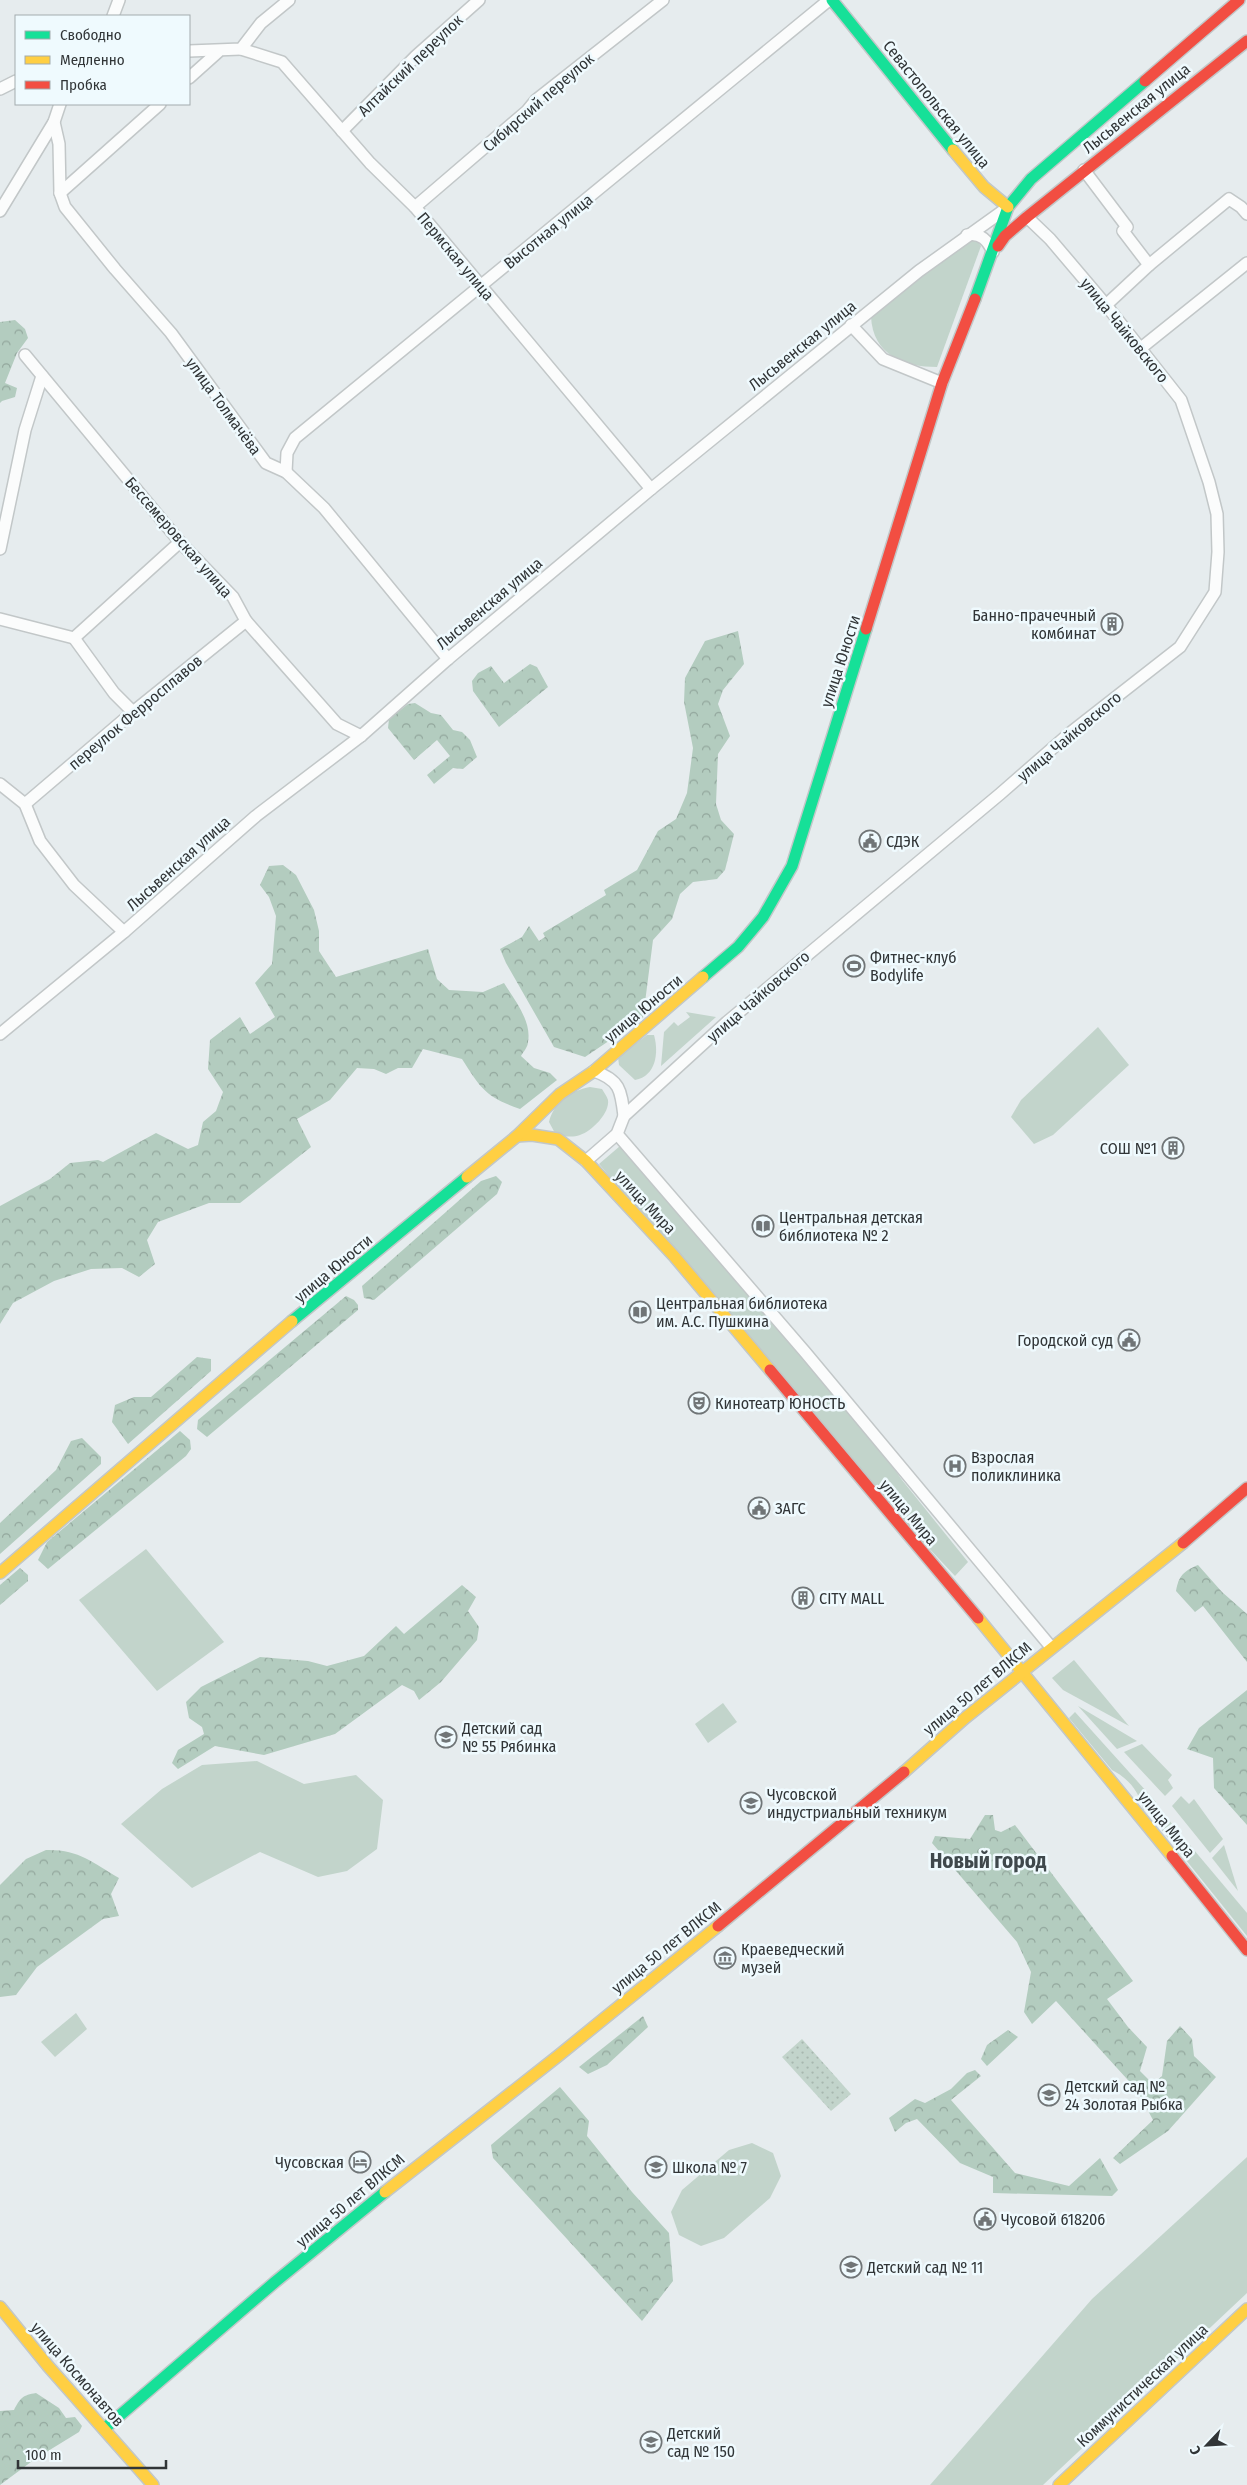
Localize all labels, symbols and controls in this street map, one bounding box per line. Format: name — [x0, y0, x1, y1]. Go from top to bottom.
street label: Алтайский переулок — [354, 10, 467, 120]
legend — [15, 15, 190, 105]
text: Свободно — [60, 26, 122, 44]
street label: Севастопольская улица — [879, 37, 994, 172]
street label: Сибирский переулок — [479, 49, 598, 156]
text: Медленно — [60, 51, 125, 69]
street label: Лысьвенская улица — [1079, 59, 1194, 157]
text: Пробка — [60, 76, 107, 94]
street label: Высотная улица — [500, 190, 597, 273]
street label: Пермская улица — [413, 208, 498, 304]
street label: улица Чайковского — [1076, 274, 1173, 387]
street label: Лысьвенская улица — [745, 296, 860, 394]
street label: улица Толмачёва — [182, 354, 265, 459]
street label: Бессемеровская улица — [121, 473, 236, 602]
street label: Лысьвенская улица — [432, 553, 546, 653]
place label: Банно-прачечный комбинат — [972, 606, 1096, 643]
building icon: Банно-прачечный комбинат — [1100, 612, 1124, 636]
street label: улица Юности — [817, 613, 864, 710]
street label: переулок Ферросплавов — [65, 651, 206, 774]
street label: улица Чайковского — [1014, 687, 1125, 785]
street label: Лысьвенская улица — [123, 812, 234, 915]
public building icon: СДЭК — [858, 829, 882, 853]
place label: СДЭК — [886, 832, 920, 851]
street label: улица Чайковского — [703, 947, 813, 1046]
place label: Фитнес-клуб Bodylife — [870, 948, 957, 985]
sports icon: Фитнес-клуб Bodylife — [842, 954, 866, 978]
street label: улица Юности — [601, 970, 686, 1046]
building icon: СОШ №1 — [1161, 1136, 1185, 1160]
place label: СОШ №1 — [1100, 1139, 1157, 1158]
street label: улица Мира — [611, 1167, 680, 1238]
place label: Центральная детская библиотека № 2 — [779, 1208, 923, 1245]
library icon: Центральная детская библиотека № 2 — [751, 1214, 775, 1238]
street label: улица Юности — [291, 1230, 376, 1306]
place label: Центральная библиотека им. А.С. Пушкина — [656, 1294, 828, 1331]
library icon: Центральная библиотека им. А.С. Пушкина — [628, 1300, 652, 1324]
public building icon: Городской суд — [1117, 1328, 1141, 1352]
place label: Городской суд — [1017, 1331, 1113, 1350]
theatre icon: Кинотеатр ЮНОСТЬ — [687, 1391, 711, 1415]
place label: Кинотеатр ЮНОСТЬ — [715, 1394, 845, 1413]
place label: Взрослая поликлиника — [971, 1448, 1061, 1485]
hospital icon: Взрослая поликлиника — [943, 1454, 967, 1478]
street label: улица Мира — [876, 1476, 942, 1549]
public building icon: ЗАГС — [747, 1496, 771, 1520]
place label: ЗАГС — [775, 1499, 806, 1518]
building icon: CITY MALL — [791, 1586, 815, 1610]
place label: CITY MALL — [819, 1589, 884, 1608]
street label: улица 50 лет ВЛКСМ — [919, 1638, 1035, 1739]
place label: Детский сад № 55 Рябинка — [461, 1719, 557, 1756]
school or university icon: Детский сад № 55 Рябинка — [434, 1725, 458, 1749]
place label: Чусовской индустриальный техникум — [767, 1785, 947, 1822]
street label: улица Мира — [1134, 1787, 1199, 1862]
school or university icon: Чусовской индустриальный техникум — [739, 1791, 763, 1815]
district label: Новый город — [930, 1848, 1047, 1874]
street label: улица 50 лет ВЛКСМ — [608, 1897, 725, 1997]
place label: Краеведческий музей — [741, 1940, 845, 1977]
museum icon: Краеведческий музей — [713, 1946, 737, 1970]
place label: Детский сад № 24 Золотая Рыбка — [1064, 2077, 1183, 2114]
school or university icon: Детский сад № 24 Золотая Рыбка — [1037, 2083, 1061, 2107]
street label: улица 50 лет ВЛКСМ — [292, 2150, 408, 2251]
hotel icon: Чусовская — [348, 2150, 372, 2174]
place label: Чусовская — [275, 2153, 344, 2172]
school or university icon: Школа № 7 — [644, 2155, 668, 2179]
place label: Школа № 7 — [672, 2158, 747, 2177]
public building icon: Чусовой 618206 — [973, 2207, 997, 2231]
place label: Чусовой 618206 — [1001, 2210, 1105, 2229]
school or university icon: Детский сад № 11 — [839, 2255, 863, 2279]
place label: Детский сад № 11 — [866, 2258, 983, 2277]
street label: улица Космонавтов — [27, 2318, 128, 2430]
street label: Коммунистическая улица — [1073, 2320, 1212, 2451]
north arrow — [1182, 2420, 1232, 2470]
place label: Детский сад № 150 — [666, 2424, 735, 2461]
school or university icon: Детский сад № 150 — [639, 2430, 663, 2454]
scale bar — [18, 2438, 165, 2470]
text: С — [1186, 2443, 1205, 2457]
text: 100 m — [25, 2446, 62, 2464]

